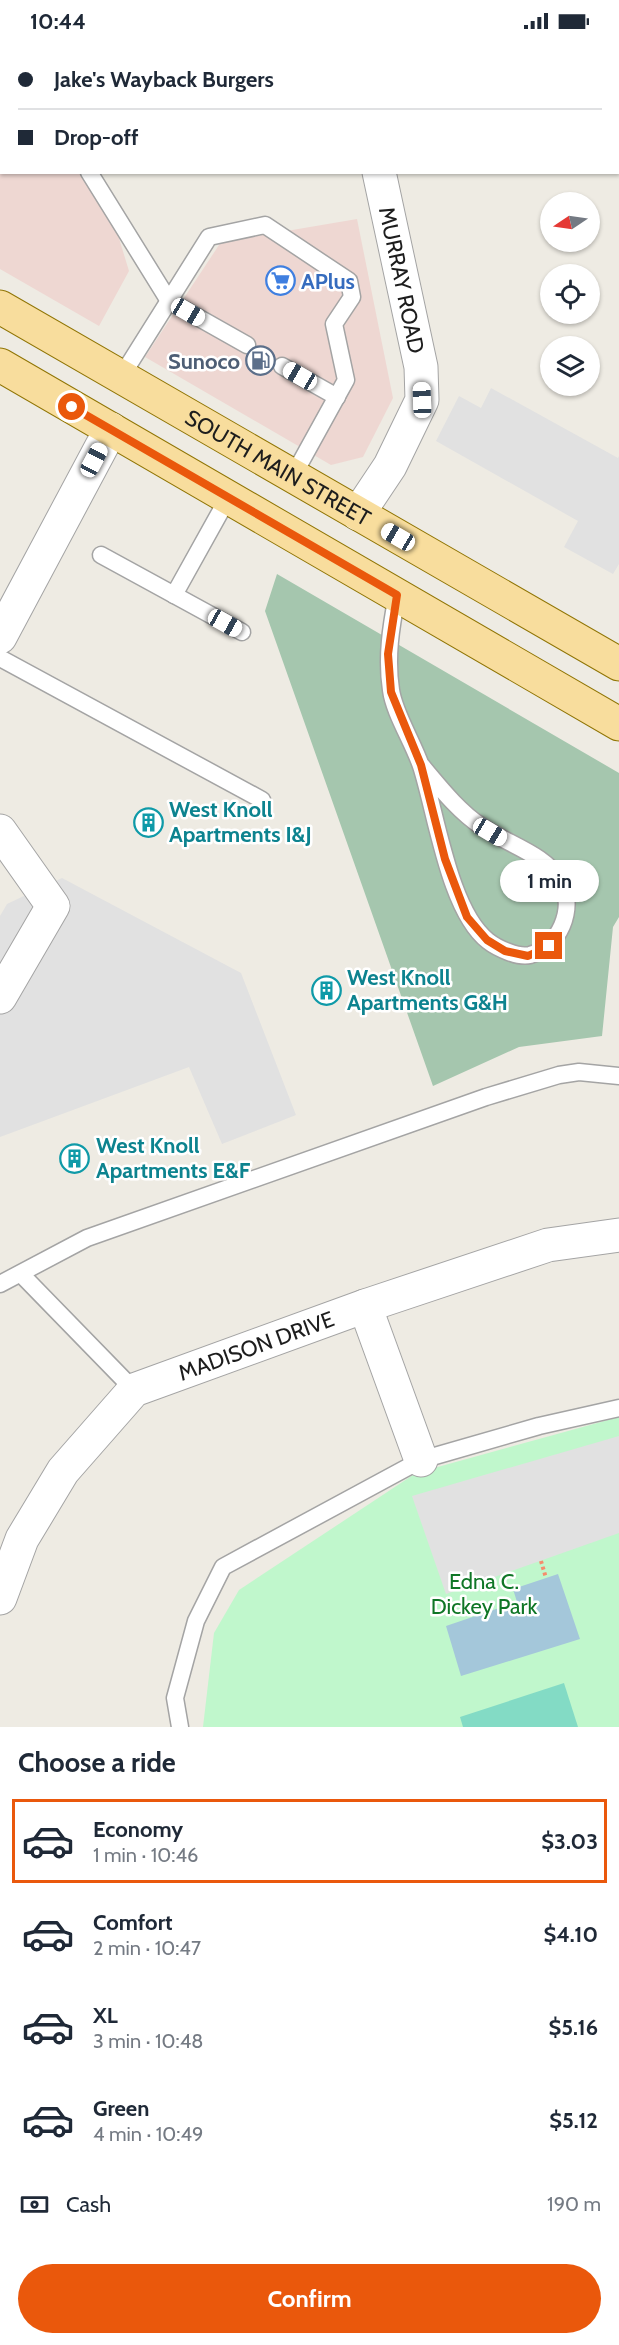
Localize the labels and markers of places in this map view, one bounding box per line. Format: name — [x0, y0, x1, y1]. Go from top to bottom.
supermarket icon: APlus — [264, 265, 296, 297]
place label: APlus — [301, 268, 355, 295]
fuel station icon: Sunoco — [245, 345, 277, 377]
place label: Sunoco — [168, 348, 240, 375]
place label: West Knoll Apartments I&J — [169, 796, 312, 848]
building icon: West Knoll Apartments I&J — [132, 806, 164, 838]
place label: West Knoll Apartments G&H — [347, 964, 508, 1016]
building icon: West Knoll Apartments G&H — [310, 974, 342, 1006]
place label: West Knoll Apartments E&F — [96, 1132, 251, 1184]
building icon: West Knoll Apartments E&F — [59, 1142, 91, 1174]

